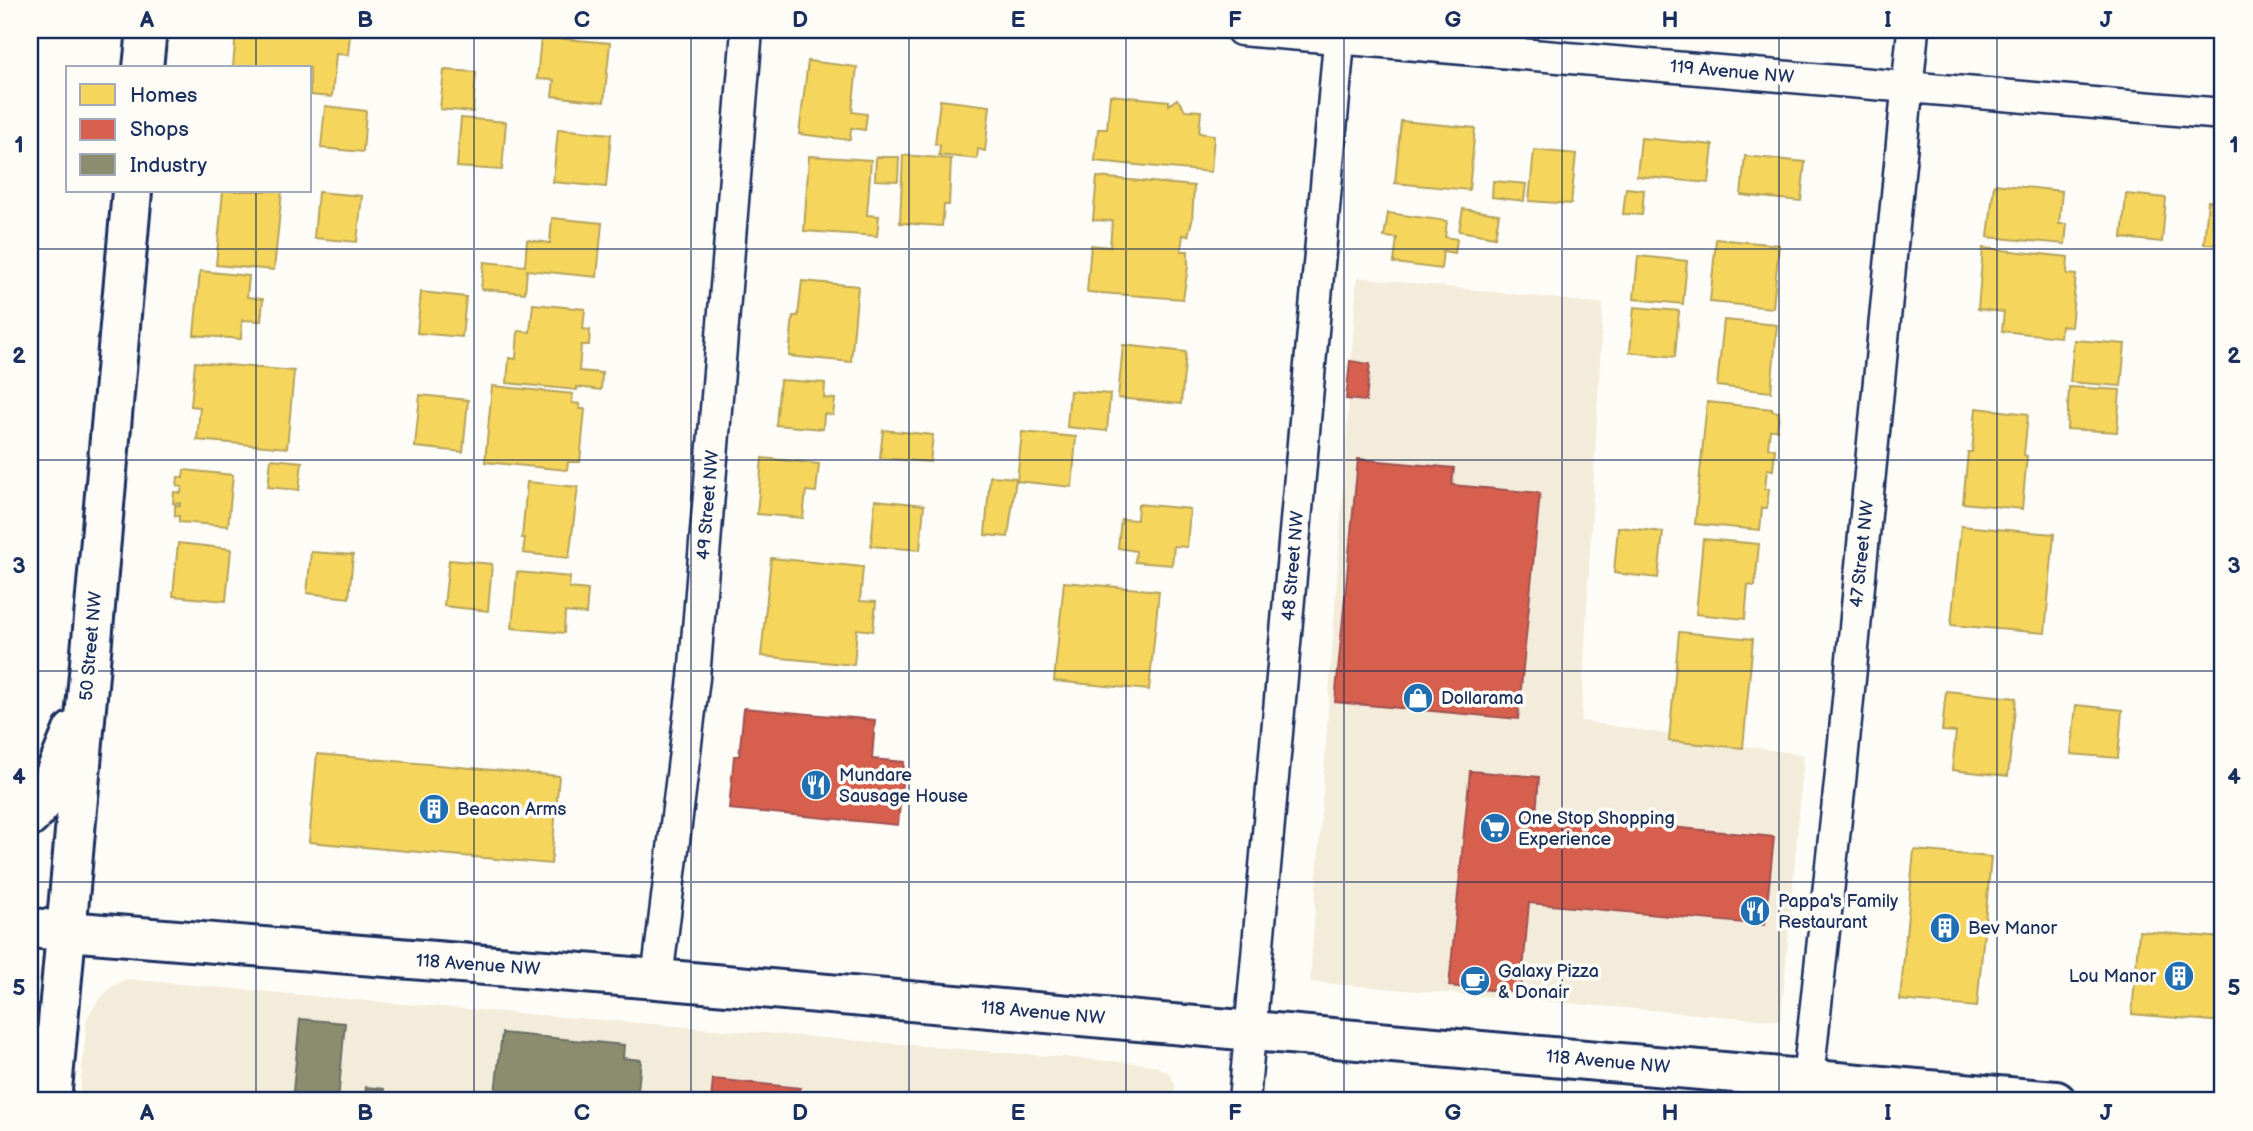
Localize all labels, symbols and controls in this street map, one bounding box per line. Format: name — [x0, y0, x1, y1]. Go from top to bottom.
text: A — [139, 6, 155, 34]
text: B — [357, 6, 373, 34]
text: C — [574, 6, 590, 34]
text: D — [792, 6, 808, 34]
text: E — [1011, 6, 1026, 34]
text: F — [1228, 6, 1242, 34]
text: G — [1445, 6, 1462, 34]
text: H — [1661, 6, 1679, 34]
text: I — [1884, 6, 1892, 34]
text: J — [2100, 6, 2113, 34]
street label: 119 Avenue NW — [1669, 56, 1796, 88]
legend — [66, 66, 312, 192]
text: Homes — [130, 83, 198, 108]
text: Shops — [130, 117, 189, 142]
text: 1 — [14, 131, 24, 159]
text: 1 — [2229, 131, 2239, 159]
text: Industry — [130, 153, 208, 178]
text: 2 — [12, 342, 26, 370]
text: 2 — [2227, 342, 2241, 370]
street label: 49 Street NW — [693, 449, 723, 561]
street label: 47 Street NW — [1846, 499, 1878, 609]
street label: 48 Street NW — [1278, 510, 1308, 622]
text: 3 — [12, 552, 26, 580]
text: 3 — [2227, 552, 2241, 580]
street label: 50 Street NW — [76, 590, 106, 702]
shop icon: Dollarama — [1401, 681, 1435, 715]
place label: Dollarama — [1441, 688, 1524, 709]
text: 4 — [12, 763, 26, 791]
text: 4 — [2227, 763, 2241, 791]
place label: Mundare Sausage House — [839, 765, 968, 807]
restaurant icon: Mundare Sausage House — [799, 768, 833, 802]
building icon: Beacon Arms — [417, 792, 451, 826]
place label: Beacon Arms — [457, 799, 566, 820]
place label: One Stop Shopping Experience — [1518, 808, 1675, 850]
supermarket icon: One Stop Shopping Experience — [1478, 811, 1512, 845]
place label: Pappa's Family Restaurant — [1778, 891, 1899, 933]
restaurant icon: Pappa's Family Restaurant — [1738, 894, 1772, 928]
building icon: Bev Manor — [1928, 911, 1962, 945]
place label: Bev Manor — [1968, 918, 2058, 939]
street label: 118 Avenue NW — [415, 950, 542, 980]
building icon: Lou Manor — [2162, 959, 2196, 993]
place label: Galaxy Pizza & Donair — [1498, 961, 1599, 1003]
cafe icon: Galaxy Pizza & Donair — [1458, 964, 1492, 998]
place label: Lou Manor — [2069, 966, 2156, 987]
text: 5 — [12, 974, 26, 1002]
text: 5 — [2227, 974, 2241, 1002]
street label: 118 Avenue NW — [980, 997, 1107, 1029]
street label: 118 Avenue NW — [1545, 1046, 1672, 1078]
text: A — [139, 1099, 155, 1127]
text: B — [357, 1099, 373, 1127]
text: C — [574, 1099, 590, 1127]
text: D — [792, 1099, 808, 1127]
text: E — [1011, 1099, 1026, 1127]
text: F — [1228, 1099, 1242, 1127]
text: G — [1445, 1099, 1462, 1127]
text: H — [1661, 1099, 1679, 1127]
text: I — [1884, 1099, 1892, 1127]
text: J — [2100, 1099, 2113, 1127]

